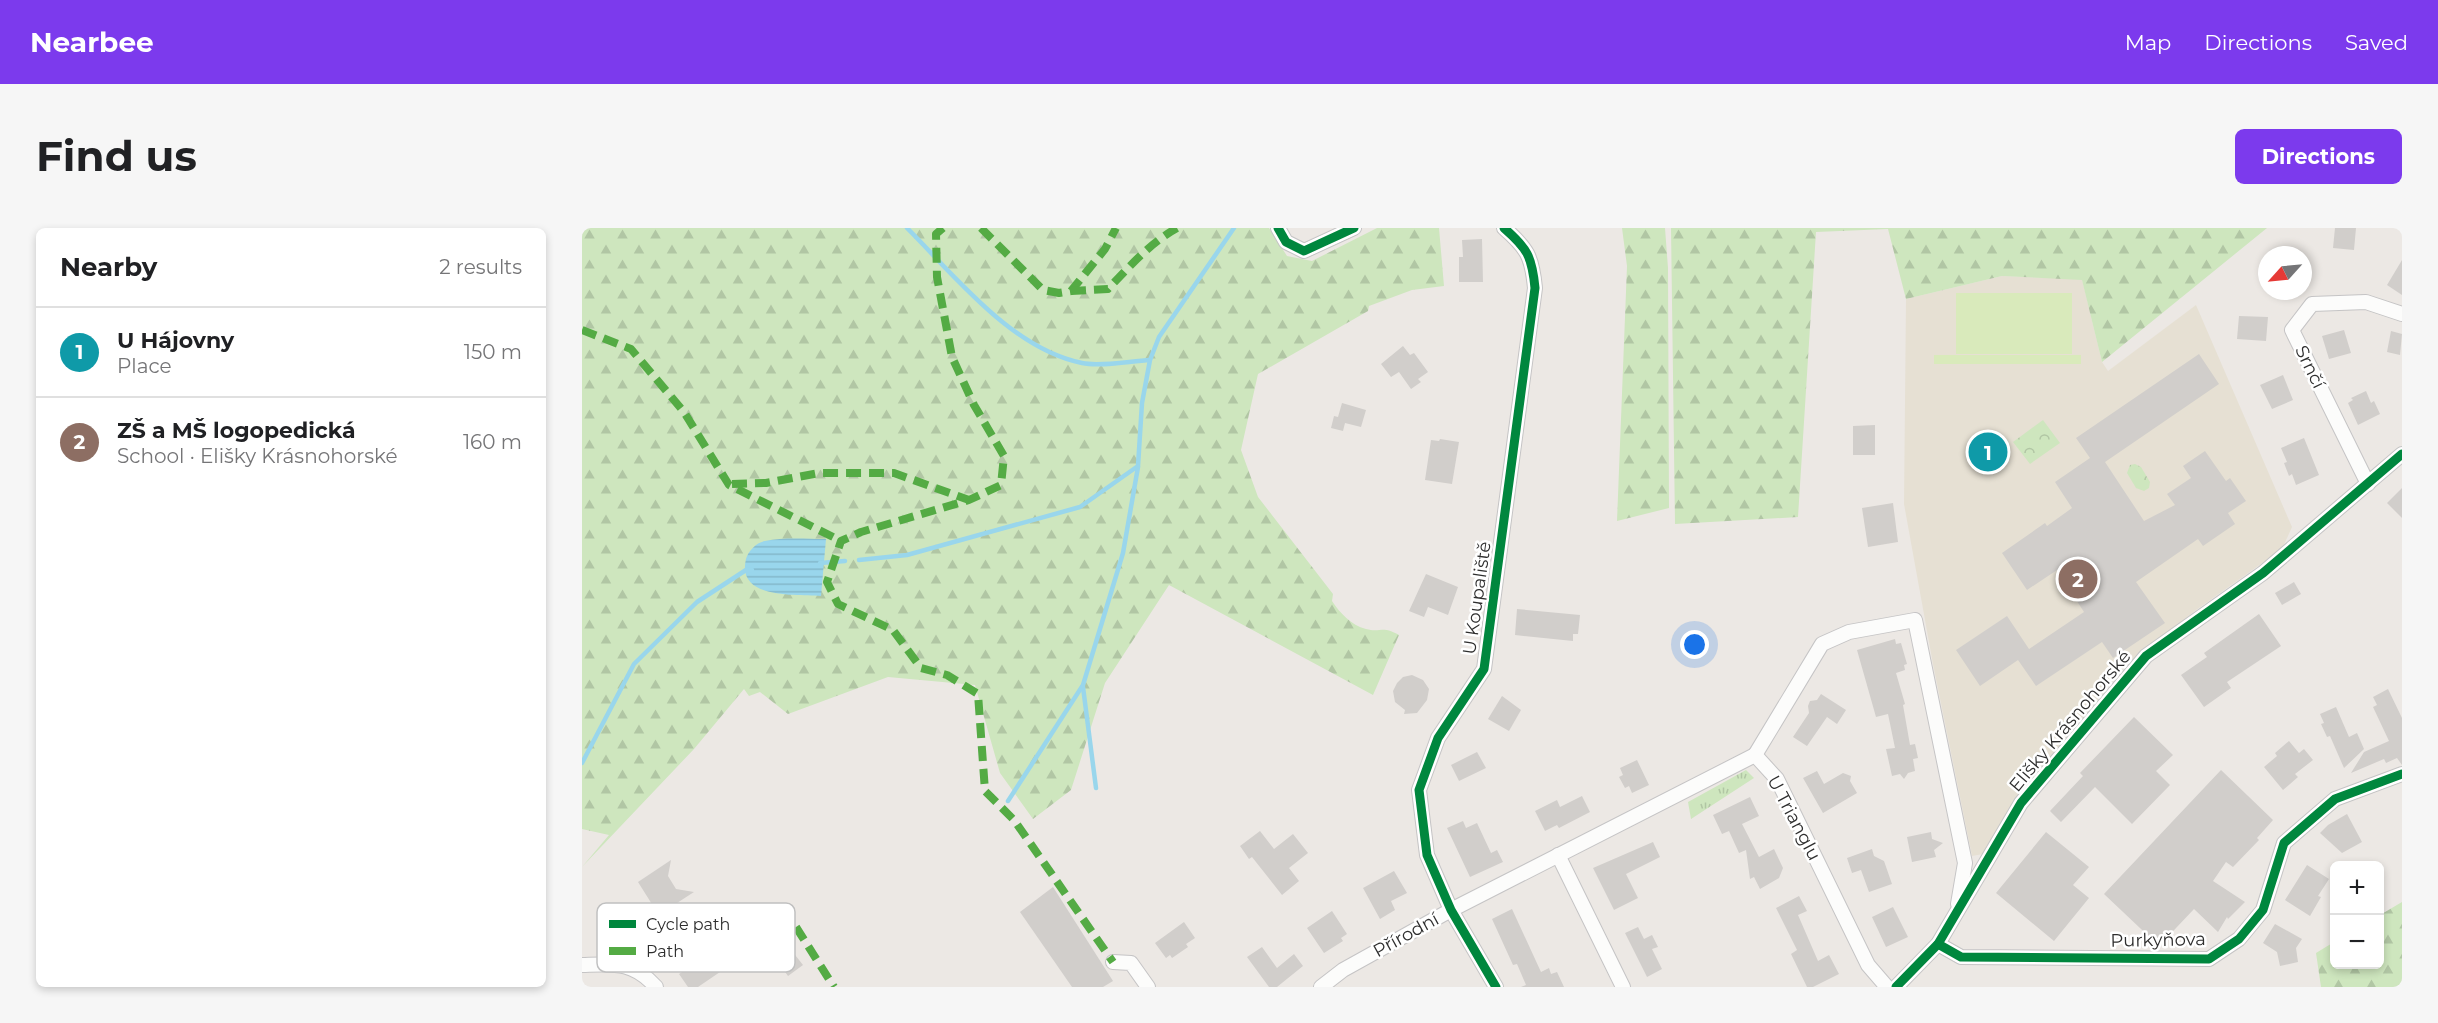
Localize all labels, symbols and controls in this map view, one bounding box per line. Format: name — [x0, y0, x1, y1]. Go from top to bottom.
text: Nearbee — [30, 25, 154, 59]
text: Map — [2125, 30, 2171, 55]
text: Directions — [2204, 30, 2312, 55]
text: Saved — [2345, 30, 2408, 55]
button: Directions — [2235, 129, 2402, 184]
text: Find us — [36, 130, 197, 182]
north arrow — [2258, 246, 2312, 300]
text: Nearby — [60, 251, 157, 283]
text: 2 results — [439, 255, 522, 279]
text: U Hájovny — [117, 327, 234, 354]
text: 1 — [76, 340, 83, 364]
text: 150 m — [464, 340, 522, 364]
street label: Srnčí — [2290, 342, 2330, 393]
text: Place — [117, 354, 172, 378]
text: ZŠ a MŠ logopedická — [117, 417, 356, 444]
text: 2 — [74, 430, 85, 454]
text: 160 m — [463, 430, 522, 454]
pin: 1 — [1968, 430, 2008, 474]
text: School · Elišky Krásnohorské — [117, 444, 398, 468]
street label: U Koupaliště — [1458, 540, 1496, 656]
pin: 2 — [2058, 556, 2098, 602]
your location — [1680, 630, 1709, 659]
street label: Elišky Krásnohorské — [2004, 646, 2136, 796]
street label: U Trianglu — [1762, 772, 1826, 864]
map controls — [2330, 861, 2384, 969]
button: + — [2330, 861, 2384, 915]
legend — [597, 903, 795, 972]
street label: Přírodní — [1369, 907, 1444, 962]
text: Cycle path — [646, 915, 730, 934]
button: − — [2330, 915, 2384, 969]
street label: Purkyňova — [2110, 928, 2206, 952]
text: Path — [646, 942, 684, 961]

